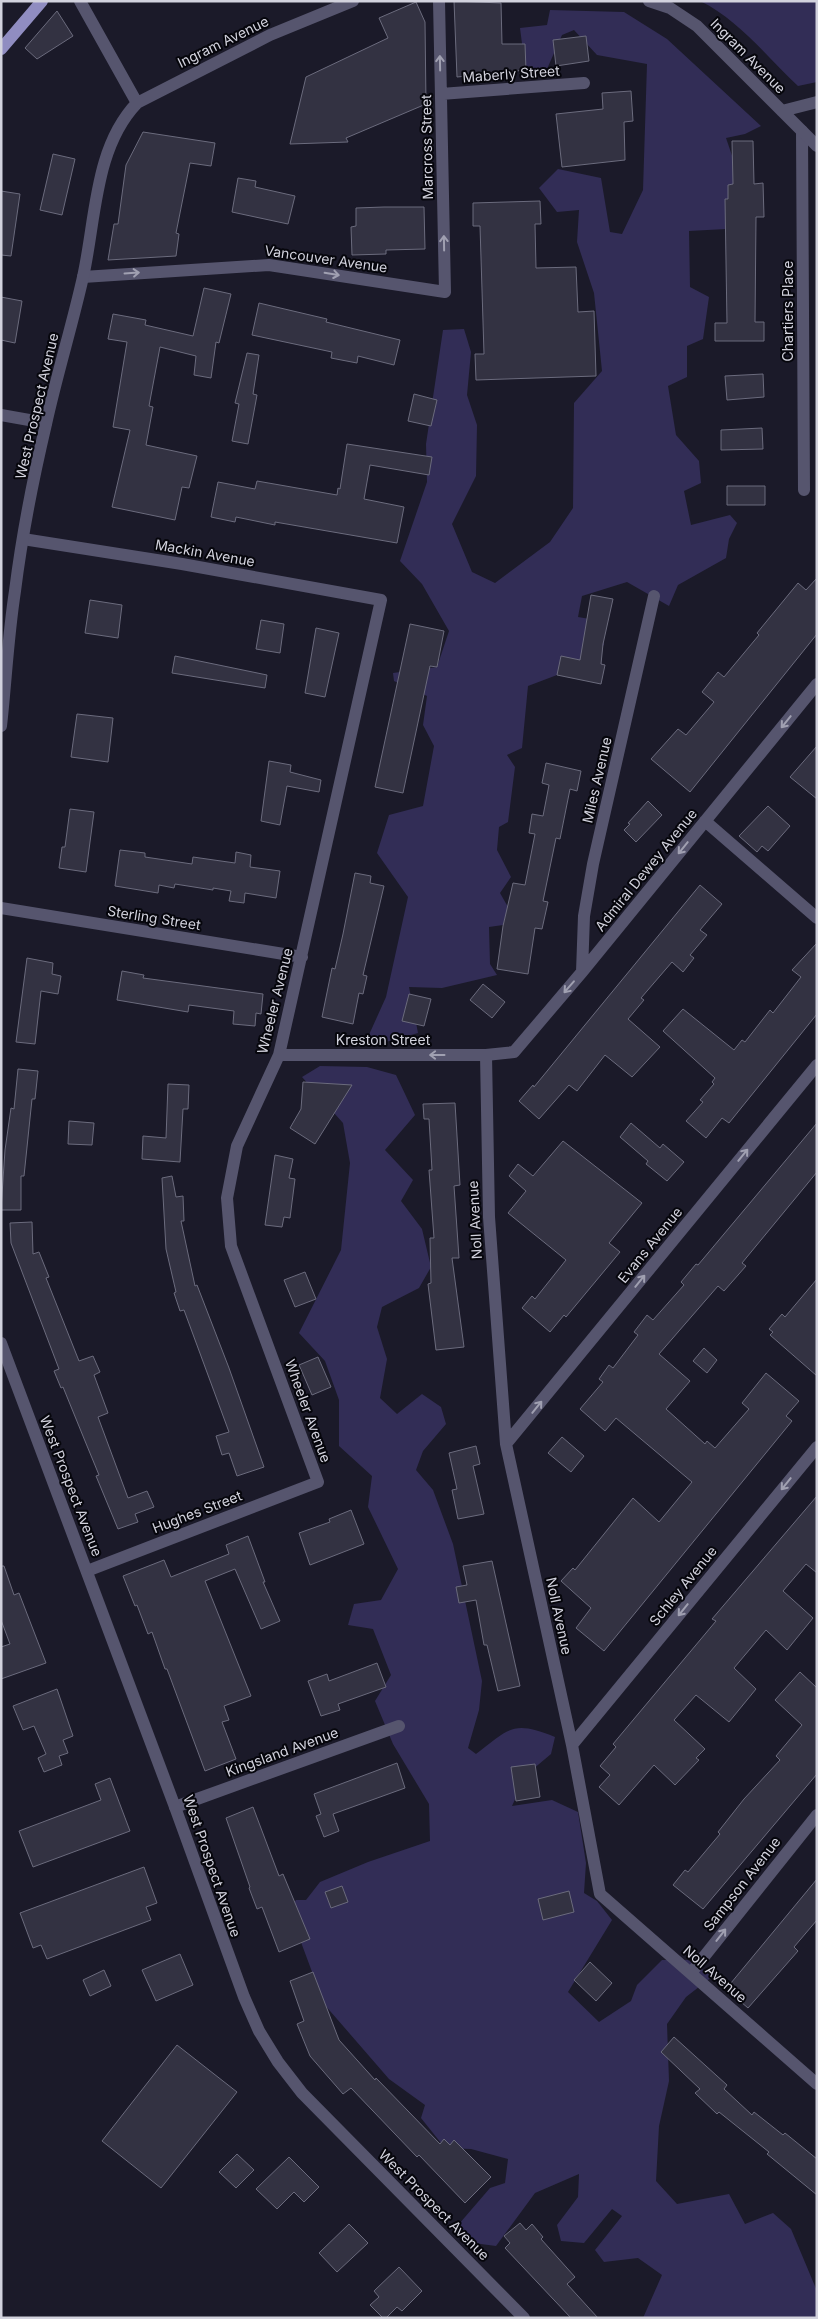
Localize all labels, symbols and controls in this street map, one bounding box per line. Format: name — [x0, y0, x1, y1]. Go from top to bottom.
street label: Ingram Avenue — [175, 12, 271, 71]
street label: Ingram Avenue — [707, 15, 789, 97]
one-way arrow — [435, 55, 445, 72]
street label: Maberly Street — [462, 62, 561, 85]
street label: Marcross Street — [417, 94, 436, 200]
one-way arrow — [439, 235, 449, 252]
street label: Vancouver Avenue — [264, 241, 389, 276]
street label: Chartiers Place — [779, 261, 796, 361]
one-way arrow — [123, 269, 139, 278]
one-way arrow — [323, 270, 339, 280]
street label: West Prospect Avenue — [11, 331, 62, 481]
street label: Mackin Avenue — [154, 535, 256, 570]
one-way arrow — [780, 715, 791, 728]
street label: Miles Avenue — [578, 735, 615, 825]
street label: Admiral Dewey Avenue — [591, 805, 700, 934]
one-way arrow — [678, 841, 689, 854]
street label: Sterling Street — [106, 902, 202, 933]
street label: Wheeler Avenue — [253, 946, 296, 1055]
one-way arrow — [563, 981, 575, 994]
street label: Kreston Street — [336, 1031, 431, 1048]
one-way arrow — [430, 1050, 446, 1060]
one-way arrow — [737, 1149, 748, 1162]
street label: Noll Avenue — [464, 1180, 485, 1260]
street label: Evans Avenue — [614, 1203, 685, 1286]
one-way arrow — [634, 1275, 645, 1288]
street label: Wheeler Avenue — [282, 1357, 335, 1465]
one-way arrow — [531, 1400, 542, 1413]
street label: West Prospect Avenue — [37, 1413, 106, 1559]
one-way arrow — [780, 1478, 791, 1491]
street label: Hughes Street — [150, 1487, 244, 1536]
street label: Schley Avenue — [645, 1542, 720, 1629]
street label: Noll Avenue — [543, 1576, 576, 1656]
one-way arrow — [677, 1603, 688, 1616]
street label: Kingsland Avenue — [223, 1723, 340, 1780]
street label: West Prospect Avenue — [180, 1792, 245, 1939]
street label: Sampson Avenue — [700, 1833, 784, 1934]
one-way arrow — [716, 1929, 727, 1942]
street label: Noll Avenue — [680, 1941, 751, 2006]
street label: West Prospect Avenue — [376, 2146, 493, 2263]

